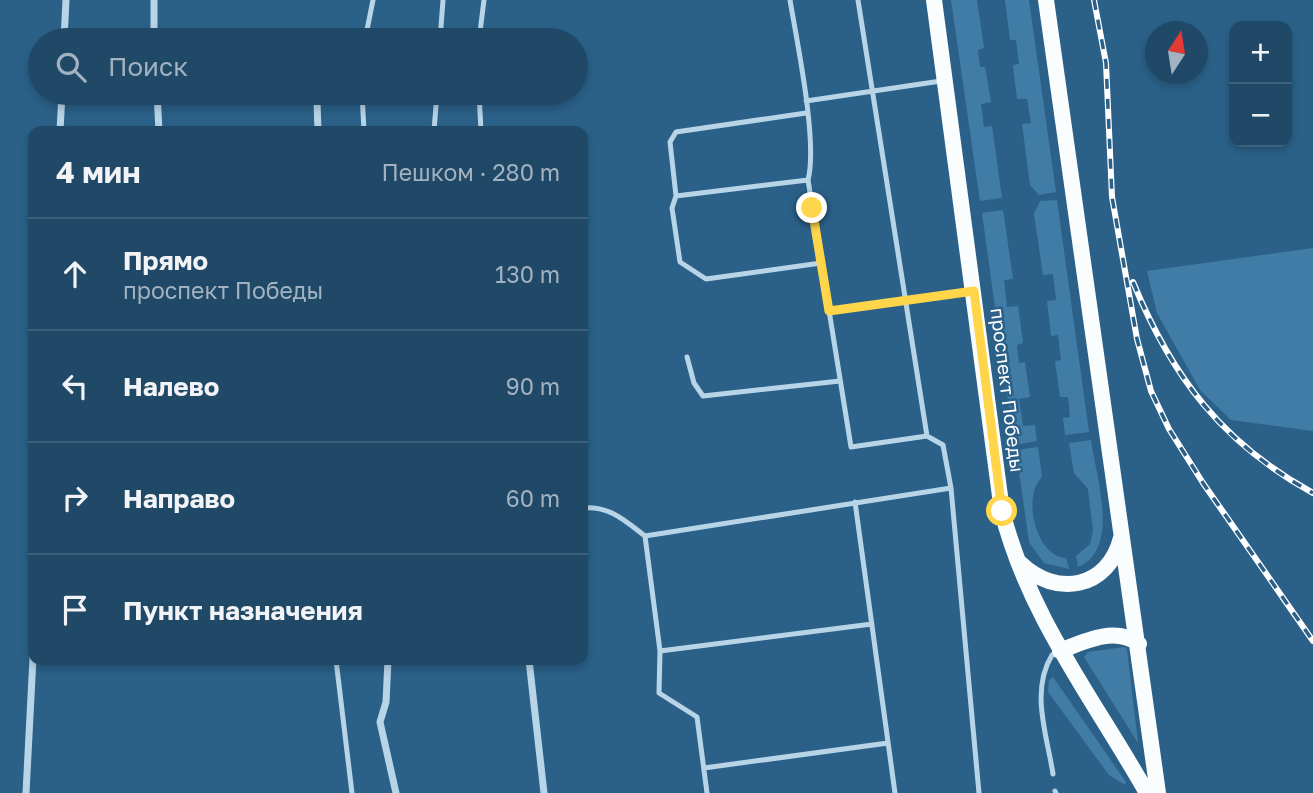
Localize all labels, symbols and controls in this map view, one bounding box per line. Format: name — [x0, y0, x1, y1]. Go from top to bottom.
north arrow — [1145, 21, 1208, 84]
map controls — [1229, 21, 1292, 147]
button: + — [1229, 21, 1292, 84]
search box — [28, 28, 588, 105]
icon: search — [52, 48, 90, 86]
text: Поиск — [108, 51, 188, 82]
button: − — [1229, 84, 1292, 147]
text: 4 мин — [56, 154, 140, 190]
text: Пешком · 280 m — [382, 158, 560, 186]
route end — [796, 192, 827, 223]
text: Прямо — [123, 245, 208, 276]
icon: ahead — [56, 255, 94, 293]
text: 130 m — [495, 260, 560, 288]
text: проспект Победы — [123, 276, 323, 304]
street label: проспект Победы — [987, 307, 1029, 473]
icon: left — [56, 367, 94, 405]
text: Налево — [123, 371, 219, 402]
text: 90 m — [506, 372, 560, 400]
icon: right — [56, 479, 94, 517]
text: Направо — [123, 483, 235, 514]
text: 60 m — [506, 484, 560, 512]
route start — [986, 495, 1017, 526]
icon: arrive — [56, 591, 94, 629]
text: Пункт назначения — [123, 595, 363, 626]

